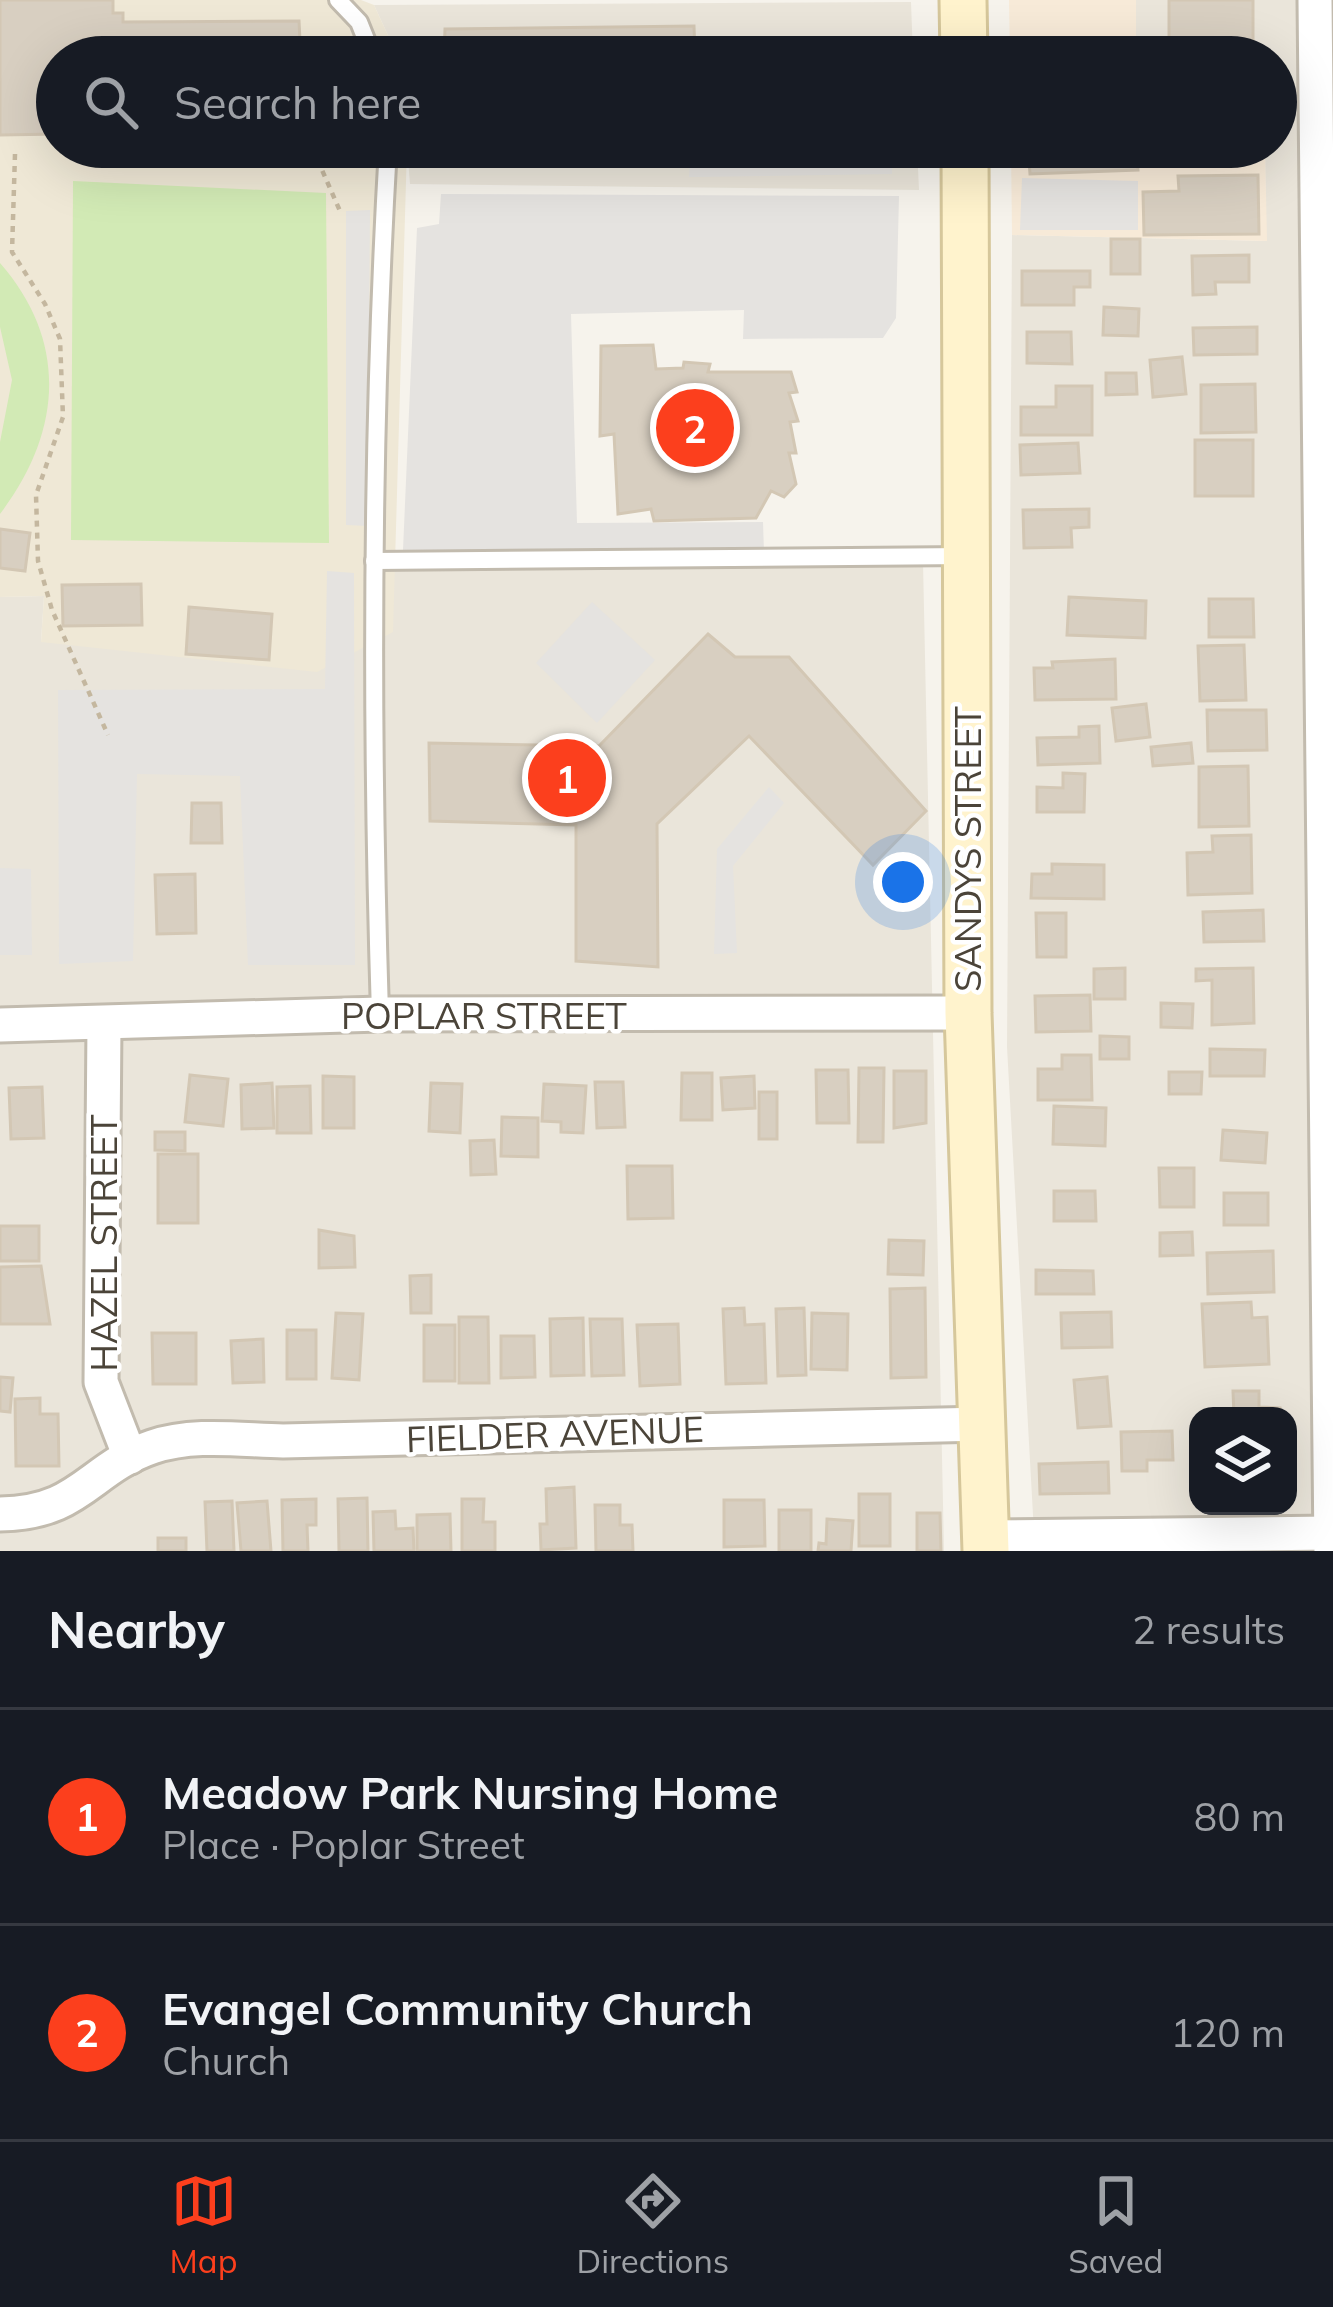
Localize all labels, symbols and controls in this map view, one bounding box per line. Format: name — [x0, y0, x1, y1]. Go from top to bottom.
search box — [36, 36, 1297, 168]
icon: search — [78, 69, 144, 135]
text: Search here — [174, 74, 421, 130]
pin: 2 — [656, 383, 734, 473]
street label: SANDYS STREET — [945, 706, 990, 992]
pin: 1 — [528, 733, 606, 823]
your location — [873, 852, 933, 912]
street label: POPLAR STREET — [341, 993, 627, 1038]
street label: HAZEL STREET — [81, 1114, 126, 1372]
street label: FIELDER AVENUE — [405, 1406, 705, 1461]
map controls — [1189, 1407, 1297, 1515]
button: layers — [1189, 1407, 1297, 1515]
text: Nearby — [48, 1597, 225, 1661]
text: 2 results — [1132, 1605, 1285, 1654]
text: Meadow Park Nursing Home — [162, 1764, 778, 1820]
text: 1 — [75, 1792, 99, 1841]
text: 80 m — [1194, 1792, 1285, 1841]
text: Place · Poplar Street — [162, 1820, 525, 1869]
text: Evangel Community Church — [162, 1980, 753, 2036]
text: 2 — [75, 2008, 99, 2057]
text: 120 m — [1170, 2008, 1285, 2057]
text: Church — [162, 2036, 290, 2085]
tab: Map — [170, 2168, 237, 2281]
tab: Directions — [577, 2168, 729, 2281]
tab: Saved — [1068, 2168, 1163, 2281]

